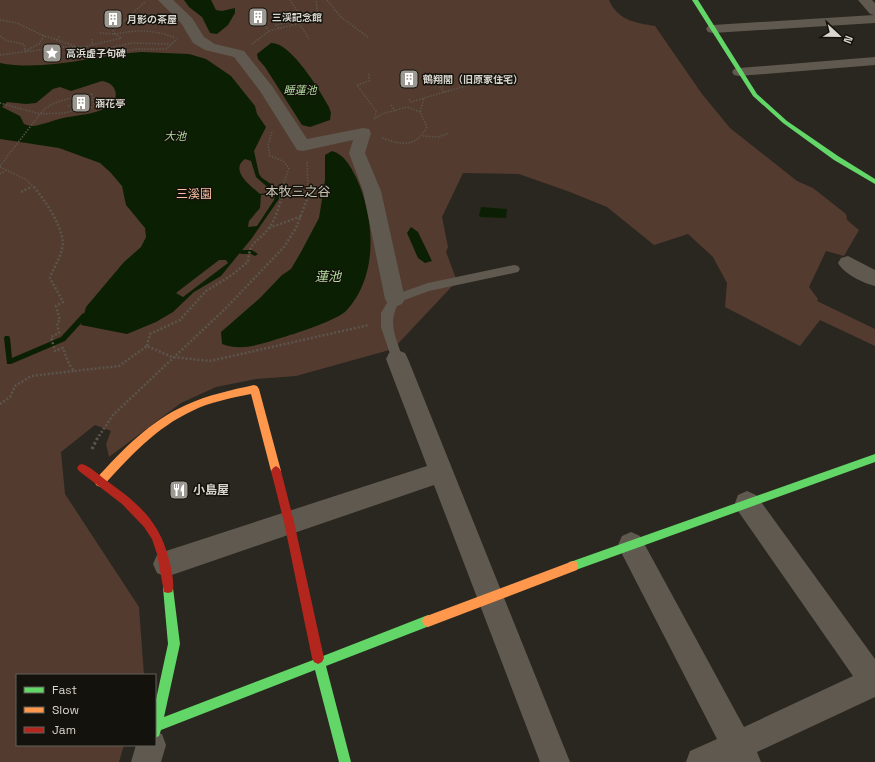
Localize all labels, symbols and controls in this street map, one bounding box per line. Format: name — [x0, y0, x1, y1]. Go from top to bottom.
building icon: 三渓記念館 — [247, 6, 269, 28]
building icon: 月影の茶屋 — [102, 8, 124, 30]
place label: 三渓記念館 — [272, 11, 322, 24]
place label: 月影の茶屋 — [127, 13, 177, 26]
north arrow — [819, 16, 859, 56]
text: N — [840, 34, 856, 46]
place icon: 高浜虚子句碑 — [41, 42, 63, 64]
place label: 高浜虚子句碑 — [66, 47, 126, 60]
building icon: 鶴翔閣（旧原家住宅） — [398, 68, 420, 90]
place label: 鶴翔閣（旧原家住宅） — [422, 73, 523, 86]
water label: 睡蓮池 — [284, 83, 317, 97]
building icon: 涵花亭 — [70, 92, 92, 114]
place label: 涵花亭 — [95, 97, 125, 110]
water label: 大池 — [164, 129, 187, 143]
district label: 本牧三之谷 — [265, 183, 331, 200]
park label: 三溪園 — [176, 186, 212, 202]
water label: 蓮池 — [315, 268, 343, 285]
restaurant icon: 小島屋 — [168, 479, 190, 501]
place label: 小島屋 — [193, 482, 229, 498]
legend — [16, 674, 156, 746]
text: Fast — [52, 682, 77, 698]
text: Slow — [52, 702, 79, 718]
text: Jam — [52, 722, 76, 738]

